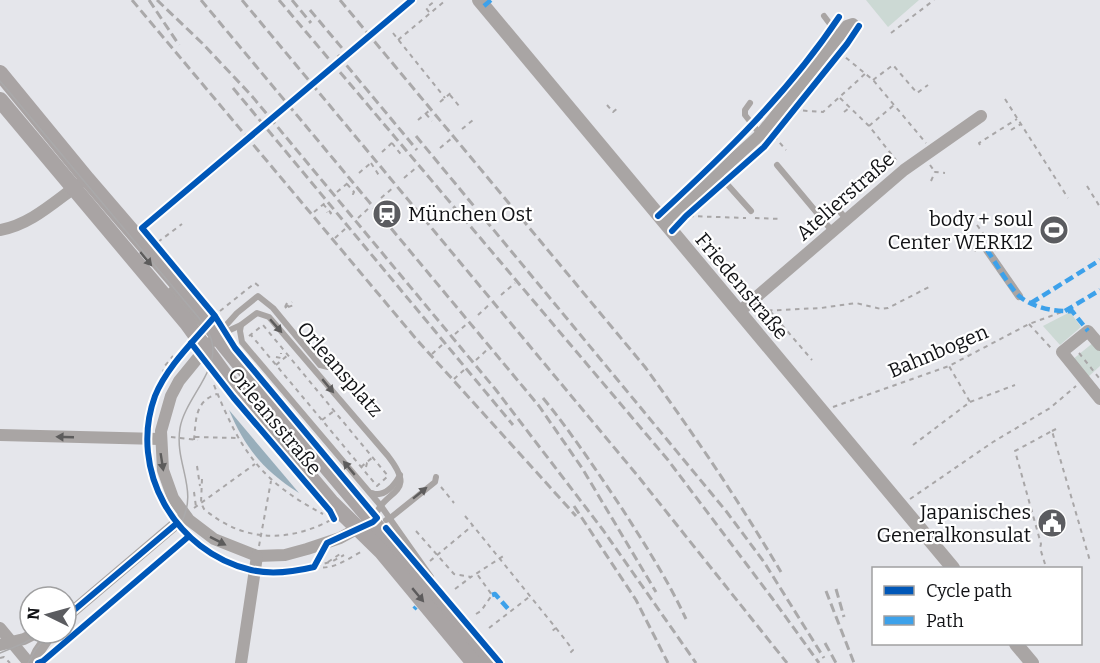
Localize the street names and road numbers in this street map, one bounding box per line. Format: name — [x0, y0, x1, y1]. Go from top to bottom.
street label: Atelierstraße — [791, 147, 899, 245]
street label: Friedenstraße — [691, 228, 793, 344]
street label: Orleansplatz — [292, 317, 388, 421]
street label: Bahnbogen — [884, 319, 992, 383]
street label: Orleansstraße — [223, 362, 327, 480]

